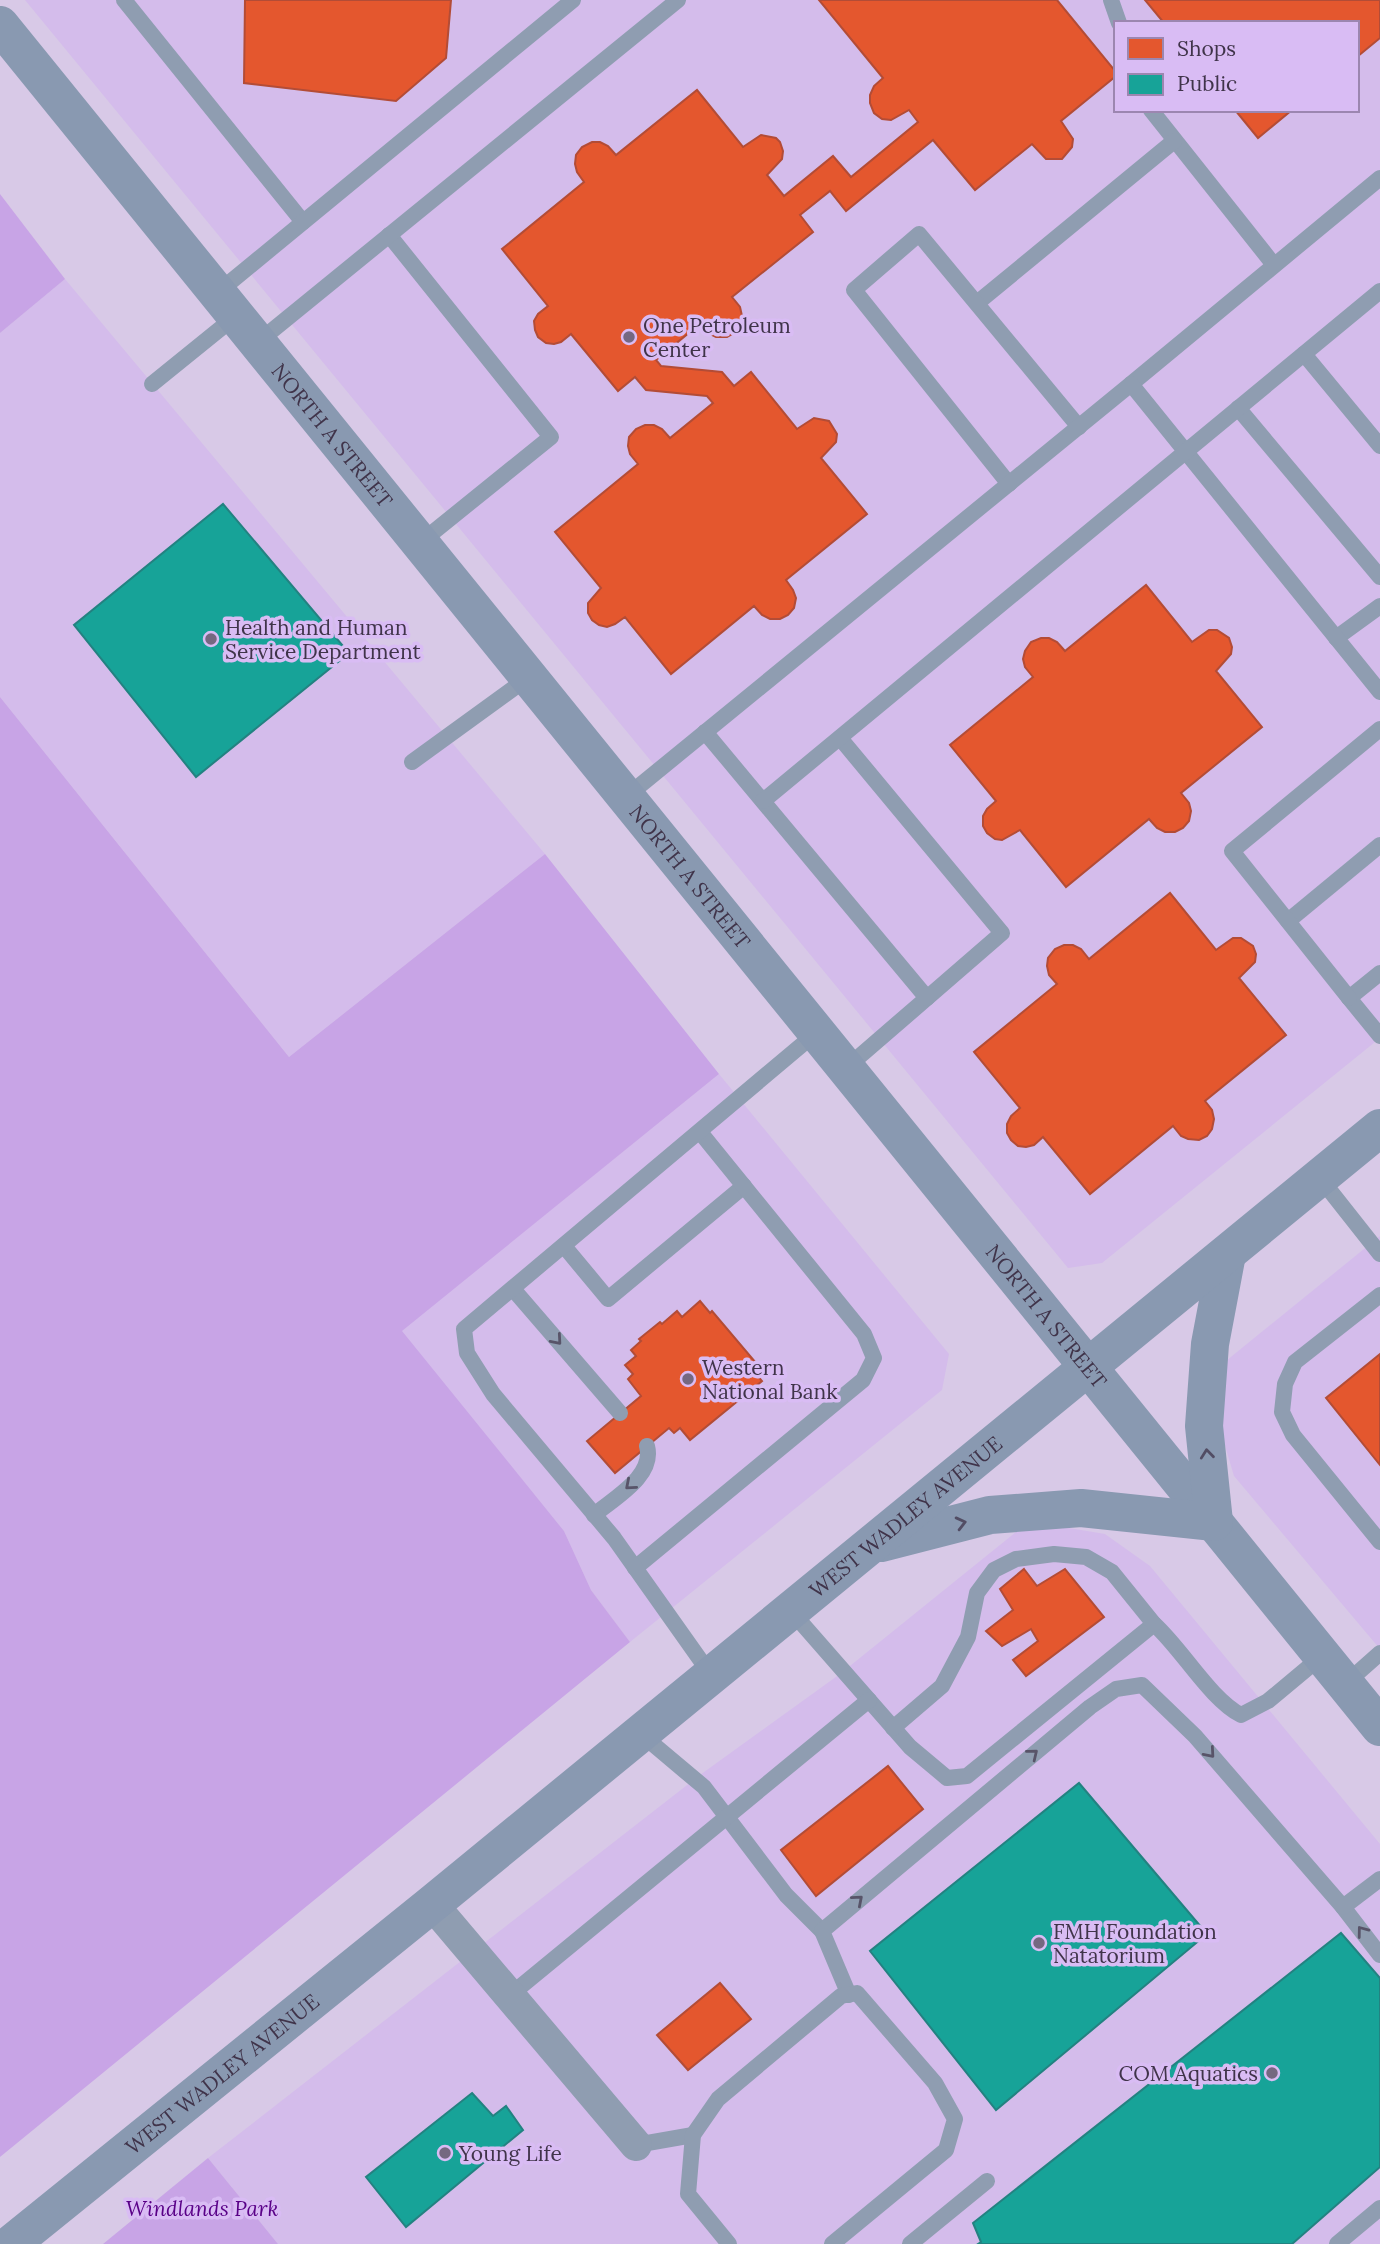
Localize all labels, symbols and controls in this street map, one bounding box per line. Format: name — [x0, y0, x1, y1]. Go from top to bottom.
legend — [1114, 21, 1359, 112]
text: Shops — [1177, 35, 1236, 62]
text: Public — [1177, 70, 1237, 97]
place label: One Petroleum Center — [643, 312, 791, 363]
marker: One Petroleum Center — [621, 329, 637, 345]
street label: NORTH A STREET — [266, 358, 399, 513]
place label: Health and Human Service Department — [225, 614, 421, 665]
marker: Health and Human Service Department — [203, 631, 219, 647]
street label: NORTH A STREET — [624, 799, 757, 954]
street label: NORTH A STREET — [980, 1238, 1113, 1394]
one-way arrow — [549, 1332, 561, 1345]
place label: Western National Bank — [702, 1354, 838, 1405]
marker: Western National Bank — [680, 1371, 696, 1387]
street label: WEST WADLEY AVENUE — [803, 1430, 1007, 1603]
one-way arrow — [1199, 1448, 1214, 1459]
one-way arrow — [625, 1477, 638, 1489]
one-way arrow — [955, 1517, 967, 1531]
one-way arrow — [1202, 1745, 1214, 1758]
one-way arrow — [1025, 1749, 1037, 1762]
one-way arrow — [850, 1896, 863, 1908]
place label: FMH Foundation Natatorium — [1053, 1918, 1217, 1969]
one-way arrow — [1357, 1926, 1370, 1939]
marker: FMH Foundation Natatorium — [1031, 1935, 1047, 1951]
street label: WEST WADLEY AVENUE — [119, 1987, 324, 2160]
place label: COM Aquatics — [1119, 2060, 1258, 2087]
marker: COM Aquatics — [1264, 2065, 1280, 2081]
place label: Young Life — [458, 2140, 562, 2167]
marker: Young Life — [437, 2145, 453, 2161]
park label: Windlands Park — [126, 2195, 278, 2222]

